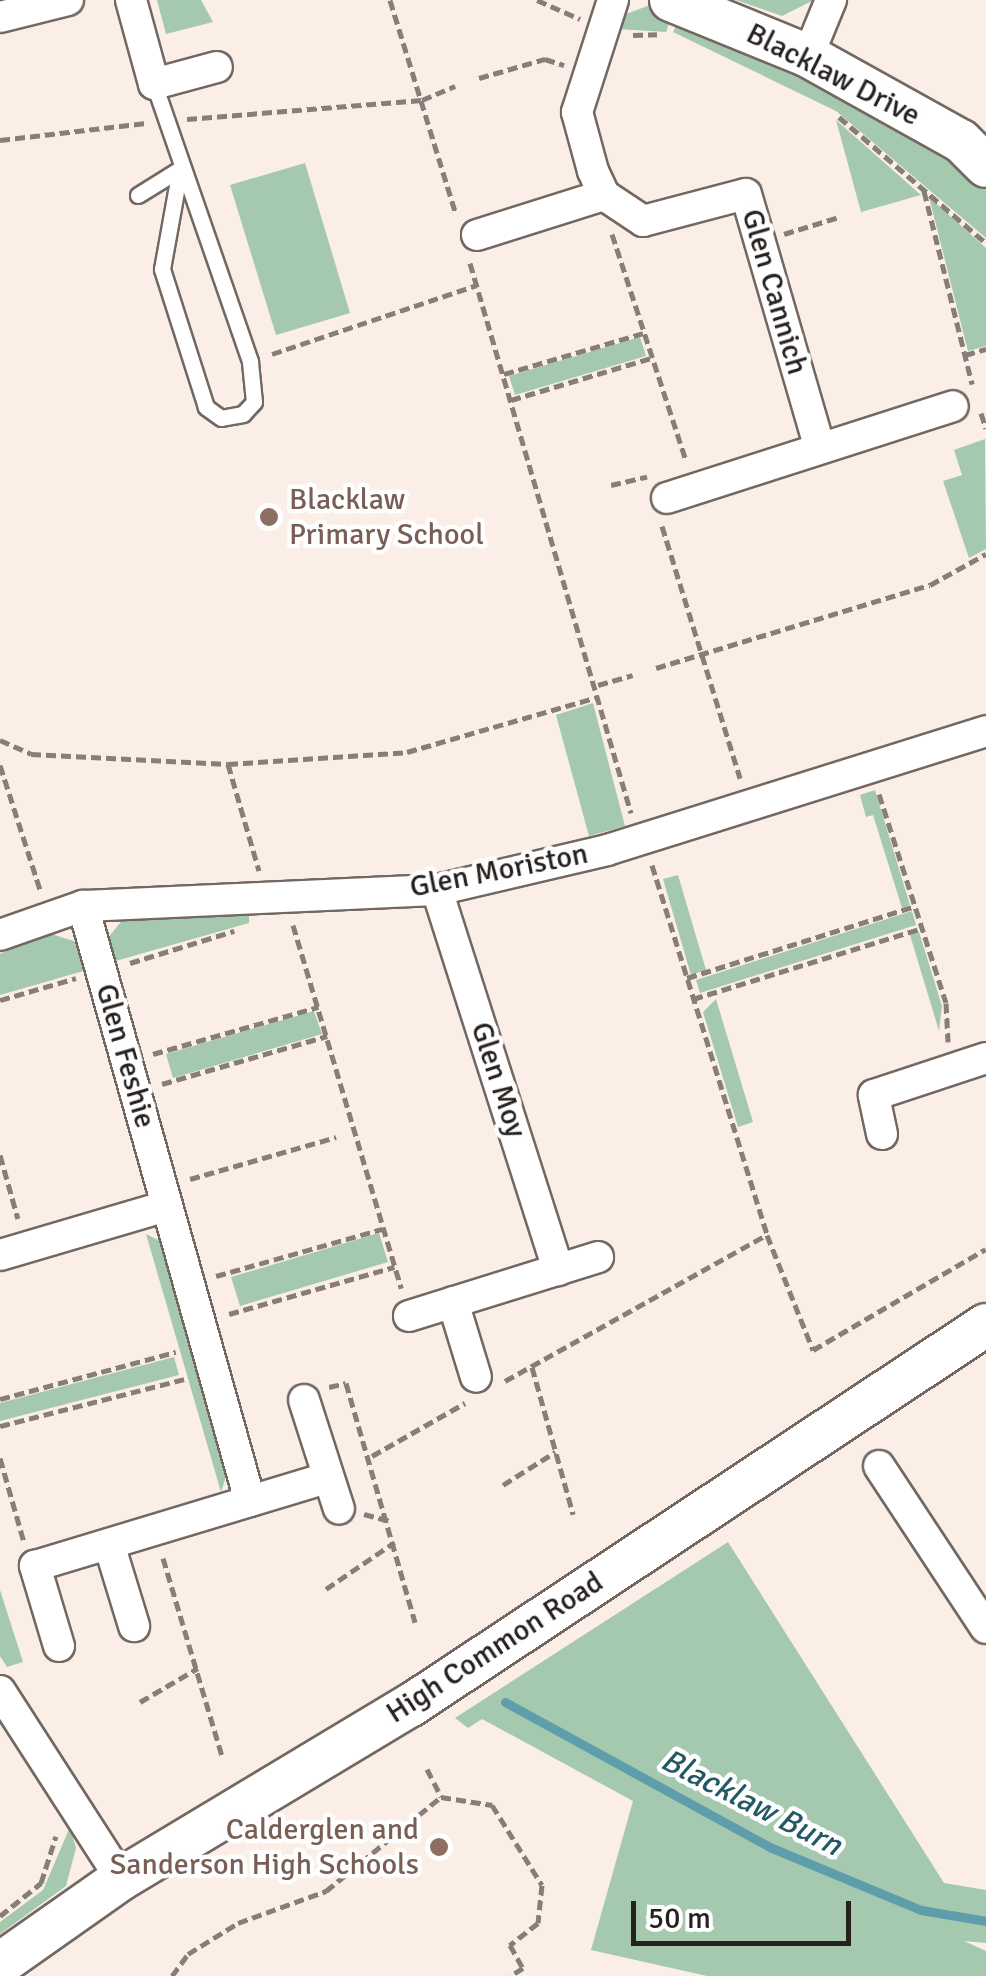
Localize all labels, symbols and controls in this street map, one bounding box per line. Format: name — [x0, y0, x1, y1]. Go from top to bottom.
street label: Blacklaw Drive — [740, 16, 926, 134]
street label: Glen Cannich — [733, 205, 815, 379]
place label: Blacklaw Primary School — [289, 482, 484, 552]
marker: Blacklaw Primary School — [258, 506, 280, 528]
street label: Glen Moriston — [407, 836, 591, 906]
street label: Glen Feshie — [87, 980, 163, 1132]
street label: Glen Moy — [462, 1018, 534, 1142]
street label: High Common Road — [380, 1564, 610, 1732]
water label: Blacklaw Burn — [654, 1741, 848, 1865]
place label: Calderglen and Sanderson High Schools — [110, 1812, 419, 1882]
marker: Calderglen and Sanderson High Schools — [428, 1836, 450, 1858]
scale bar — [636, 1881, 856, 1943]
text: 50 m — [648, 1900, 711, 1937]

